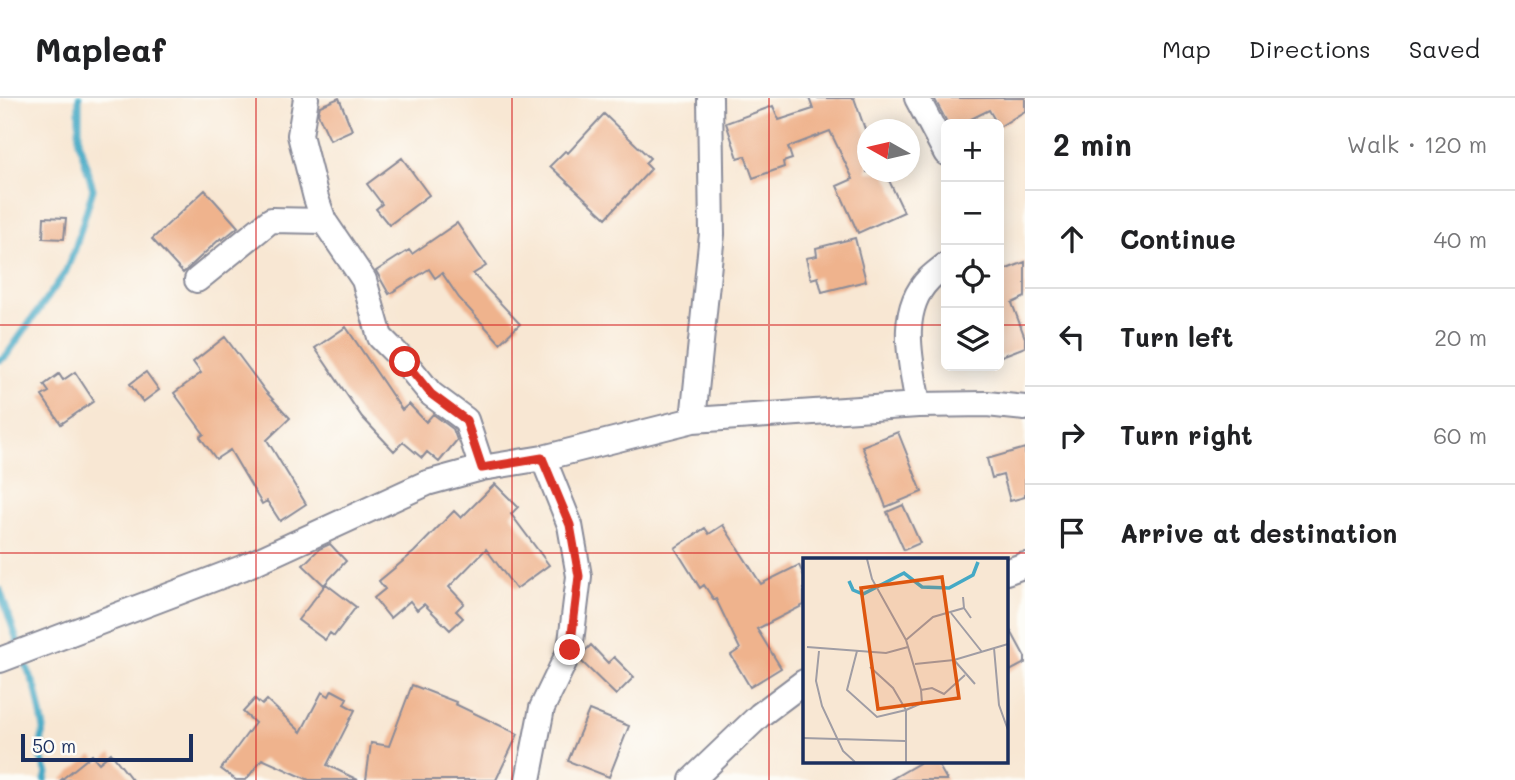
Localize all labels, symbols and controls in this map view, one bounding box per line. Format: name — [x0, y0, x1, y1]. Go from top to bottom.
text: Mapleaf — [35, 27, 166, 70]
text: Map — [1162, 33, 1211, 64]
text: Directions — [1249, 33, 1371, 64]
text: Saved — [1409, 33, 1480, 64]
north arrow — [857, 119, 920, 182]
map controls — [941, 119, 1004, 371]
button: + — [941, 119, 1004, 182]
text: 2 min — [1053, 124, 1132, 164]
text: Walk · 120 m — [1347, 129, 1487, 159]
button: − — [941, 182, 1004, 245]
icon: ahead — [1053, 220, 1091, 258]
text: Continue — [1120, 222, 1236, 256]
text: 40 m — [1434, 224, 1487, 254]
button: locate — [941, 245, 1004, 308]
button: layers — [941, 308, 1004, 371]
icon: left — [1053, 318, 1091, 356]
text: Turn left — [1120, 320, 1233, 354]
text: 20 m — [1434, 322, 1487, 352]
route start — [389, 346, 420, 377]
icon: right — [1053, 416, 1091, 454]
text: Turn right — [1120, 418, 1253, 452]
text: 60 m — [1433, 420, 1487, 450]
icon: arrive — [1053, 514, 1091, 552]
text: Arrive at destination — [1120, 516, 1397, 550]
inset map — [803, 558, 1007, 762]
route end — [554, 634, 585, 665]
scale bar — [21, 731, 192, 763]
text: 50 m — [32, 733, 76, 758]

